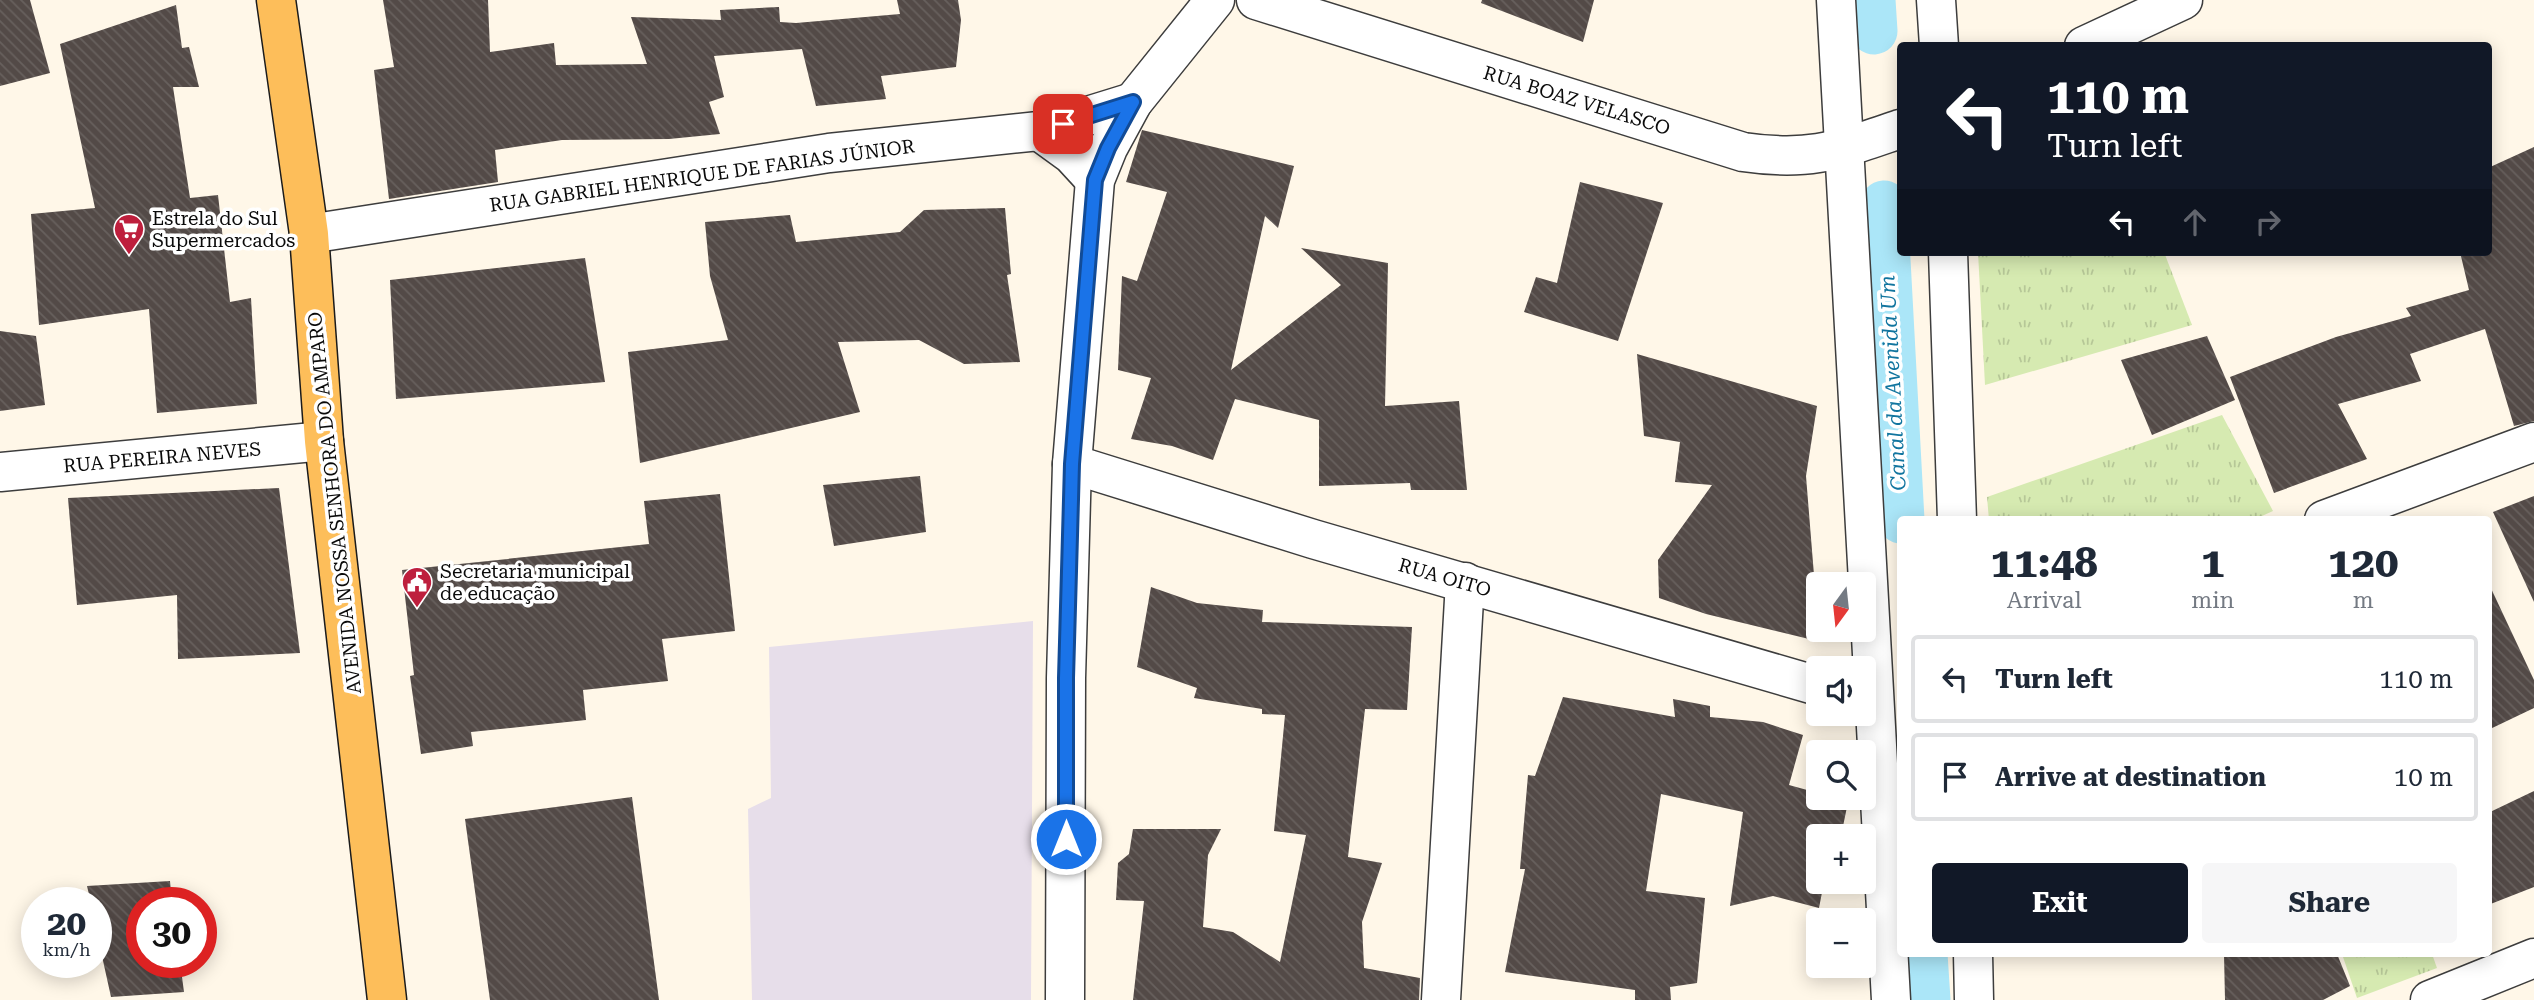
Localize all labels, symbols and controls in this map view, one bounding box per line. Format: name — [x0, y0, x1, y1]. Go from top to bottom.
street label: RUA BOAZ VELASCO — [1481, 61, 1673, 140]
text: 110 m — [2047, 68, 2189, 125]
icon: left — [1932, 70, 2023, 161]
pin — [1033, 94, 1093, 154]
icon: arrive — [1044, 105, 1082, 143]
text: Turn left — [2047, 127, 2182, 165]
street label: RUA GABRIEL HENRIQUE DE FARIAS JÚNIOR — [488, 134, 916, 217]
icon: left — [2103, 203, 2141, 241]
icon: ahead — [2176, 203, 2214, 241]
icon: right — [2249, 203, 2287, 241]
place label: Estrela do Sul Supermercados — [152, 207, 295, 252]
supermarket icon: Estrela do Sul Supermercados — [112, 212, 146, 256]
water label: Canal da Avenida Um — [1875, 275, 1911, 491]
street label: AVENIDA NOSSA SENHORA DO AMPARO — [303, 311, 366, 695]
street label: RUA PEREIRA NEVES — [62, 437, 262, 478]
text: 11:48 — [1991, 538, 2098, 587]
text: 1 — [2201, 538, 2225, 587]
text: 120 — [2328, 538, 2398, 587]
street label: RUA OITO — [1396, 553, 1494, 602]
place label: Secretaria municipal de educação — [440, 560, 630, 605]
public building icon: Secretaria municipal de educação — [400, 565, 434, 609]
north arrow — [1806, 572, 1876, 642]
map controls — [1806, 572, 1876, 978]
text: Arrival — [2007, 587, 2081, 614]
text: min — [2191, 587, 2234, 614]
text: m — [2353, 587, 2374, 614]
button: sound — [1806, 656, 1876, 726]
icon: left — [1936, 660, 1974, 698]
text: Turn left — [1995, 664, 2113, 694]
text: 110 m — [2379, 664, 2453, 694]
button: search — [1806, 740, 1876, 810]
icon: arrive — [1936, 758, 1974, 796]
text: Arrive at destination — [1995, 762, 2266, 792]
text: 10 m — [2394, 762, 2453, 792]
position arrow — [1029, 802, 1103, 876]
button: + — [1806, 824, 1876, 894]
button: Exit — [1932, 863, 2188, 943]
button: Share — [2202, 863, 2457, 943]
speed limit sign: 30 — [126, 887, 217, 978]
text: 20 — [47, 903, 86, 944]
button: − — [1806, 908, 1876, 978]
text: km/h — [42, 939, 91, 960]

